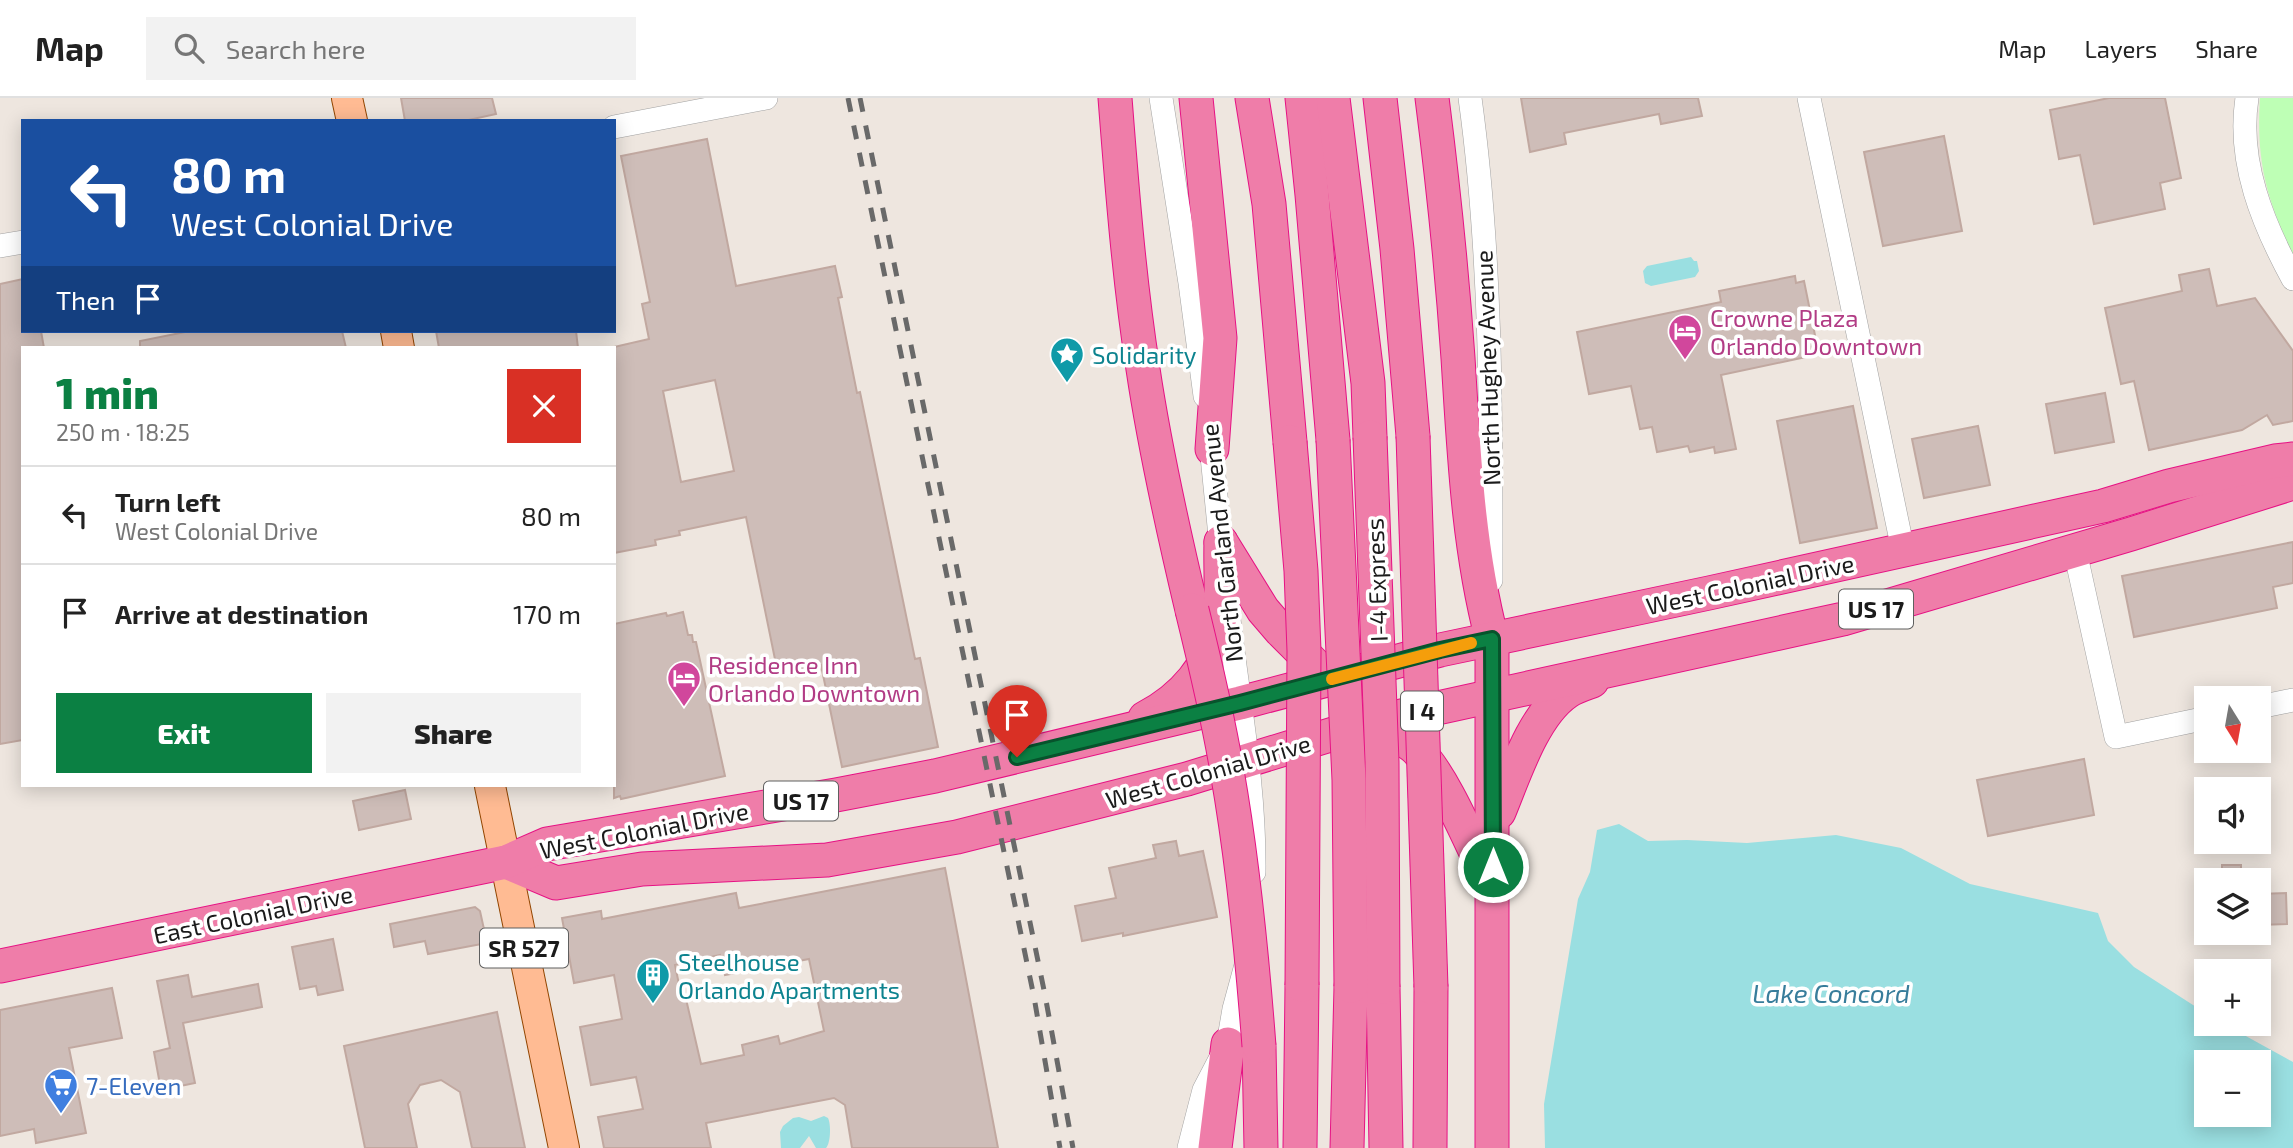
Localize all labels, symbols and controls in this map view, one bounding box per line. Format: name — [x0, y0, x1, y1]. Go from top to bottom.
search box — [146, 17, 636, 80]
text: Map — [35, 28, 104, 68]
icon: search — [170, 29, 208, 67]
text: Search here — [226, 33, 365, 64]
text: Map — [1998, 34, 2046, 63]
text: Layers — [2084, 34, 2157, 63]
text: Share — [2195, 34, 2258, 63]
text: 80 m — [171, 144, 286, 203]
icon: left — [56, 147, 147, 238]
text: West Colonial Drive — [171, 204, 454, 242]
street label: North Hughey Avenue — [1468, 250, 1506, 486]
icon: arrive — [129, 280, 167, 318]
text: Then — [56, 284, 115, 315]
place label: Crowne Plaza Orlando Downtown — [1710, 303, 1922, 360]
hotel icon: Crowne Plaza Orlando Downtown — [1666, 312, 1704, 361]
place icon: Solidarity — [1048, 335, 1086, 384]
place label: Solidarity — [1092, 340, 1197, 369]
text: 1 min — [56, 367, 159, 417]
button: close — [507, 369, 581, 443]
text: 250 m · 18:25 — [56, 418, 190, 446]
street label: North Garland Avenue — [1194, 422, 1248, 664]
text: Turn left — [115, 486, 221, 517]
icon: left — [56, 496, 94, 534]
text: 80 m — [521, 500, 581, 531]
text: West Colonial Drive — [115, 517, 318, 545]
street label: I-4 Express — [1359, 518, 1393, 642]
street label: West Colonial Drive — [1643, 548, 1857, 620]
road number: US 17 — [1839, 589, 1913, 628]
icon: arrive — [56, 594, 94, 632]
text: Arrive at destination — [115, 598, 368, 629]
text: 170 m — [513, 598, 581, 629]
place label: Residence Inn Orlando Downtown — [708, 650, 920, 707]
hotel icon: Residence Inn Orlando Downtown — [665, 659, 703, 708]
pin — [987, 685, 1047, 757]
north arrow — [2194, 686, 2272, 763]
map controls — [2194, 686, 2271, 1127]
road number: I 4 — [1401, 692, 1443, 730]
button: Exit — [56, 693, 312, 773]
button: Share — [326, 693, 581, 773]
icon: arrive — [998, 696, 1036, 734]
street label: West Colonial Drive — [1102, 728, 1314, 814]
button: sound — [2194, 777, 2271, 854]
road number: US 17 — [764, 782, 838, 820]
street label: West Colonial Drive — [537, 796, 751, 864]
position arrow — [1456, 830, 1530, 904]
button: layers — [2194, 868, 2271, 945]
street label: East Colonial Drive — [151, 879, 355, 949]
road number: SR 527 — [480, 928, 568, 968]
place label: Steelhouse Orlando Apartments — [678, 947, 900, 1004]
building icon: Steelhouse Orlando Apartments — [634, 956, 672, 1005]
button: + — [2194, 959, 2271, 1036]
water label: Lake Concord — [1752, 977, 1910, 1008]
button: − — [2194, 1050, 2271, 1127]
supermarket icon: 7-Eleven — [42, 1066, 80, 1115]
place label: 7-Eleven — [86, 1071, 181, 1100]

